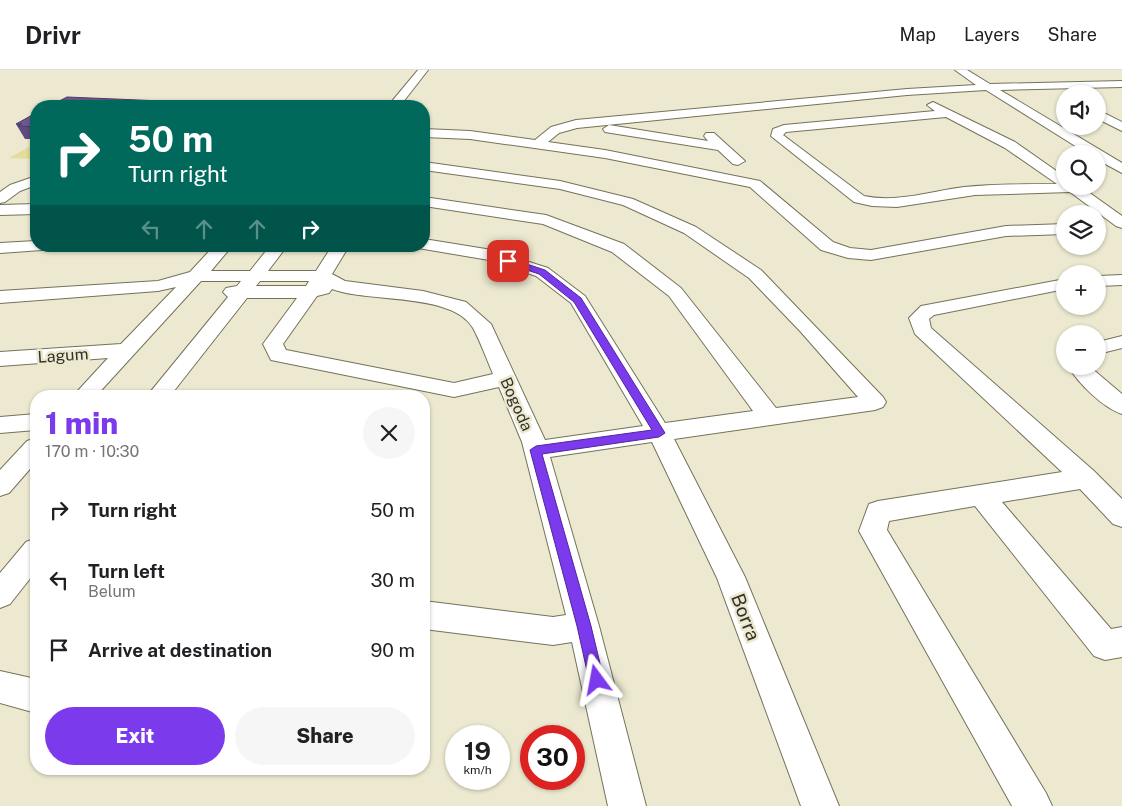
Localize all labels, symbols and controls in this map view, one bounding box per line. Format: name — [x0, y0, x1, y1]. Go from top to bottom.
text: Drivr — [25, 21, 81, 49]
text: Map — [900, 24, 936, 45]
text: Layers — [964, 24, 1020, 45]
text: Share — [1048, 24, 1097, 45]
map controls — [1056, 85, 1106, 375]
button: sound — [1056, 85, 1106, 135]
text: 50 m — [128, 119, 213, 160]
icon: right — [45, 120, 110, 185]
button: search — [1056, 145, 1106, 195]
text: Turn right — [128, 161, 228, 187]
button: layers — [1056, 205, 1106, 255]
icon: left — [137, 215, 165, 243]
icon: ahead — [190, 215, 218, 243]
icon: ahead — [243, 215, 271, 243]
icon: right — [296, 215, 324, 243]
pin — [487, 240, 529, 282]
icon: arrive — [494, 247, 522, 275]
button: + — [1056, 265, 1106, 315]
button: − — [1056, 325, 1106, 375]
street label: Lagum — [37, 344, 89, 367]
street label: Bogoda — [496, 374, 537, 434]
text: 1 min — [45, 405, 118, 441]
button: close — [363, 407, 415, 459]
text: 170 m · 10:30 — [45, 442, 139, 461]
icon: right — [45, 496, 73, 524]
text: Turn right — [88, 499, 177, 521]
text: 50 m — [370, 499, 415, 521]
text: Turn left — [88, 560, 165, 582]
icon: left — [45, 566, 73, 594]
text: 30 m — [370, 569, 415, 591]
text: Belum — [88, 582, 136, 601]
street label: Borra — [727, 590, 765, 644]
icon: arrive — [45, 636, 73, 664]
text: Arrive at destination — [88, 639, 272, 661]
text: 90 m — [371, 639, 415, 661]
position arrow — [570, 653, 622, 705]
button: Exit — [45, 707, 225, 765]
button: Share — [235, 707, 415, 765]
speed limit sign: 30 — [520, 725, 585, 790]
text: 19 — [464, 736, 491, 766]
text: km/h — [463, 763, 492, 777]

